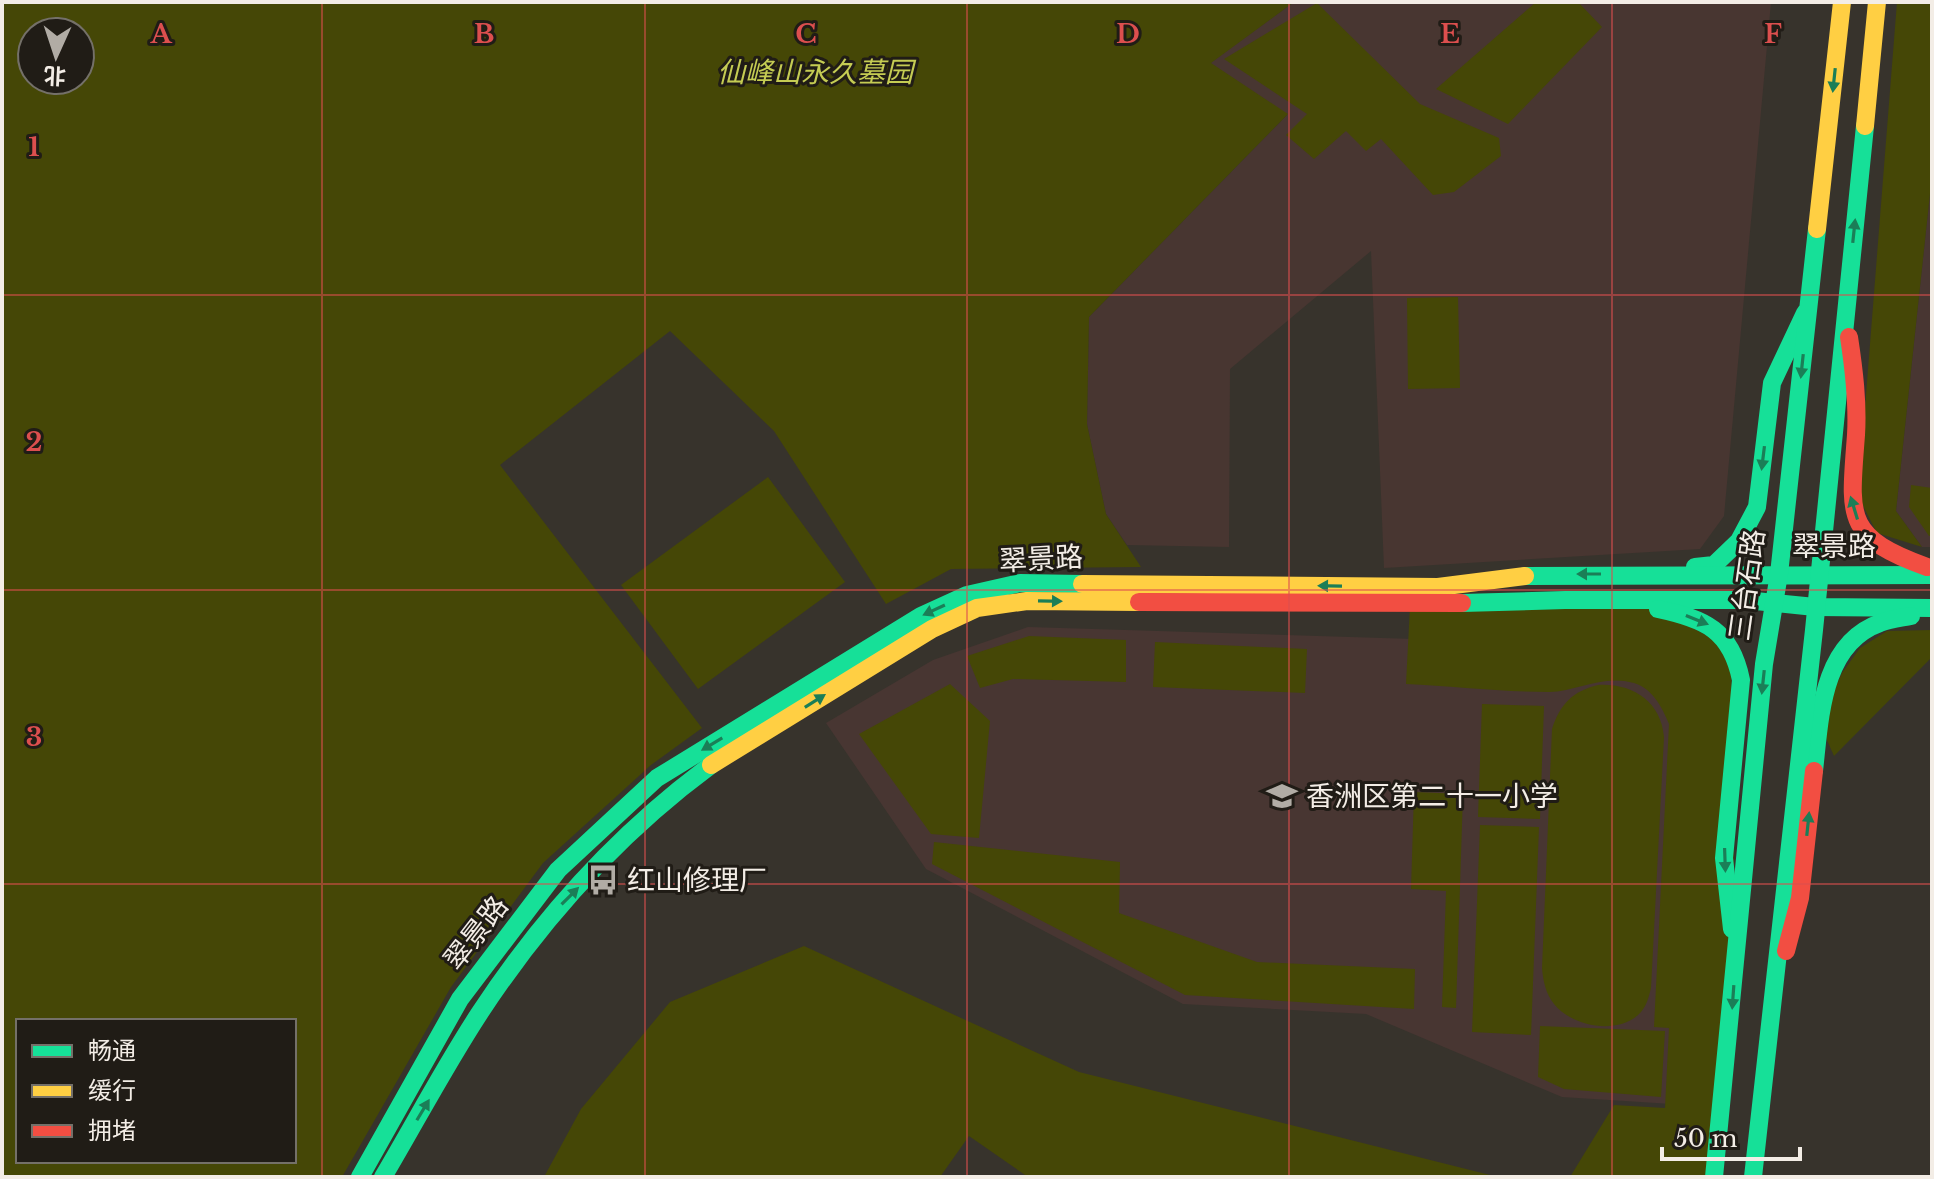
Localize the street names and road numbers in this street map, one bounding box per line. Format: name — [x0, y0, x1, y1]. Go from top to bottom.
street label: 三台石路 — [1722, 527, 1772, 643]
street label: 翠景路 — [1792, 529, 1876, 564]
street label: 翠景路 — [998, 539, 1084, 579]
street label: 翠景路 — [436, 889, 516, 977]

